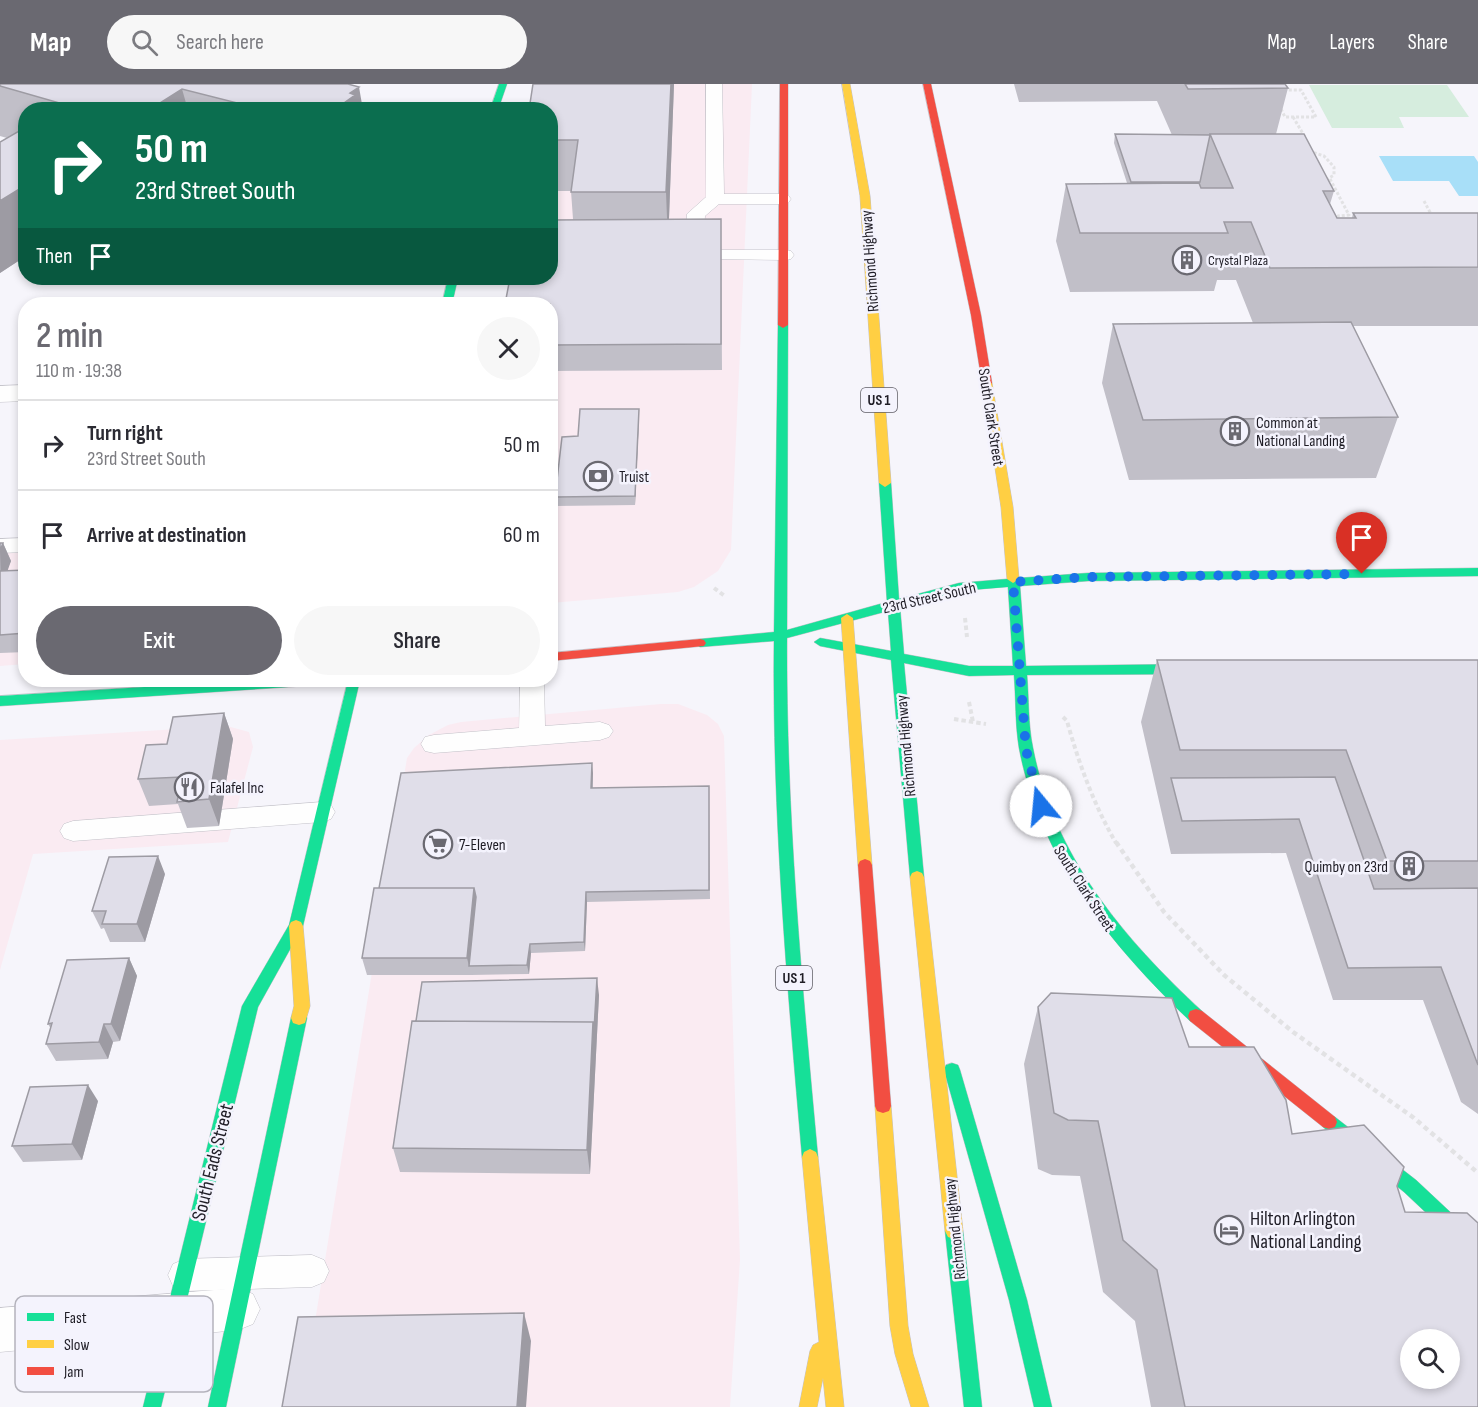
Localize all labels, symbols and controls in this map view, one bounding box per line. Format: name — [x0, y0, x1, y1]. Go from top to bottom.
search box — [107, 15, 527, 69]
text: Map — [30, 26, 71, 59]
icon: search — [128, 26, 161, 59]
text: Search here — [176, 29, 264, 56]
text: Map — [1267, 30, 1296, 55]
text: Layers — [1329, 30, 1375, 55]
text: Share — [1408, 30, 1448, 55]
text: 50 m — [135, 124, 208, 175]
icon: right — [36, 126, 114, 204]
text: 23rd Street South — [135, 175, 295, 207]
street label: Richmond Highway — [857, 209, 884, 312]
icon: arrive — [84, 240, 117, 273]
text: Then — [36, 243, 72, 270]
building icon: Crystal Plaza — [1171, 244, 1203, 276]
place label: Crystal Plaza — [1208, 252, 1268, 269]
text: 2 min — [36, 315, 103, 358]
button: close — [477, 317, 540, 380]
text: 110 m · 19:38 — [36, 359, 122, 383]
street label: South Clark Street — [973, 367, 1008, 467]
road number: US 1 — [861, 388, 897, 412]
place label: Common at National Landing — [1256, 414, 1345, 451]
building icon: Common at National Landing — [1219, 415, 1251, 447]
text: Turn right — [87, 420, 163, 447]
icon: right — [36, 429, 69, 462]
text: 50 m — [504, 432, 540, 459]
text: 23rd Street South — [87, 447, 206, 471]
bank icon: Truist — [582, 460, 614, 492]
place label: Truist — [619, 468, 649, 487]
pin — [1336, 512, 1387, 574]
icon: arrive — [36, 519, 69, 552]
icon: arrive — [1345, 521, 1378, 554]
text: Arrive at destination — [87, 522, 246, 549]
text: 60 m — [503, 522, 540, 549]
street label: 23rd Street South — [881, 579, 978, 618]
button: Exit — [36, 606, 282, 675]
button: Share — [294, 606, 540, 675]
street label: Richmond Highway — [893, 694, 920, 797]
restaurant icon: Falafel Inc — [173, 771, 205, 803]
position arrow — [1009, 774, 1073, 838]
place label: Falafel Inc — [210, 779, 264, 798]
supermarket icon: 7-Eleven — [422, 828, 454, 860]
place label: 7-Eleven — [459, 836, 506, 855]
street label: South Clark Street — [1049, 842, 1119, 935]
building icon: Quimby on 23rd — [1393, 850, 1425, 882]
place label: Quimby on 23rd — [1305, 858, 1388, 877]
road number: US 1 — [776, 966, 812, 990]
street label: South Eads Street — [187, 1101, 239, 1223]
street label: Richmond Highway — [941, 1177, 970, 1281]
place label: Hilton Arlington National Landing — [1250, 1207, 1361, 1254]
hotel icon: Hilton Arlington National Landing — [1213, 1214, 1245, 1246]
legend — [15, 1296, 213, 1392]
text: Fast — [64, 1309, 87, 1328]
map controls — [1400, 1329, 1460, 1389]
button: search — [1400, 1329, 1460, 1389]
text: Slow — [64, 1336, 89, 1355]
text: Jam — [63, 1363, 84, 1382]

